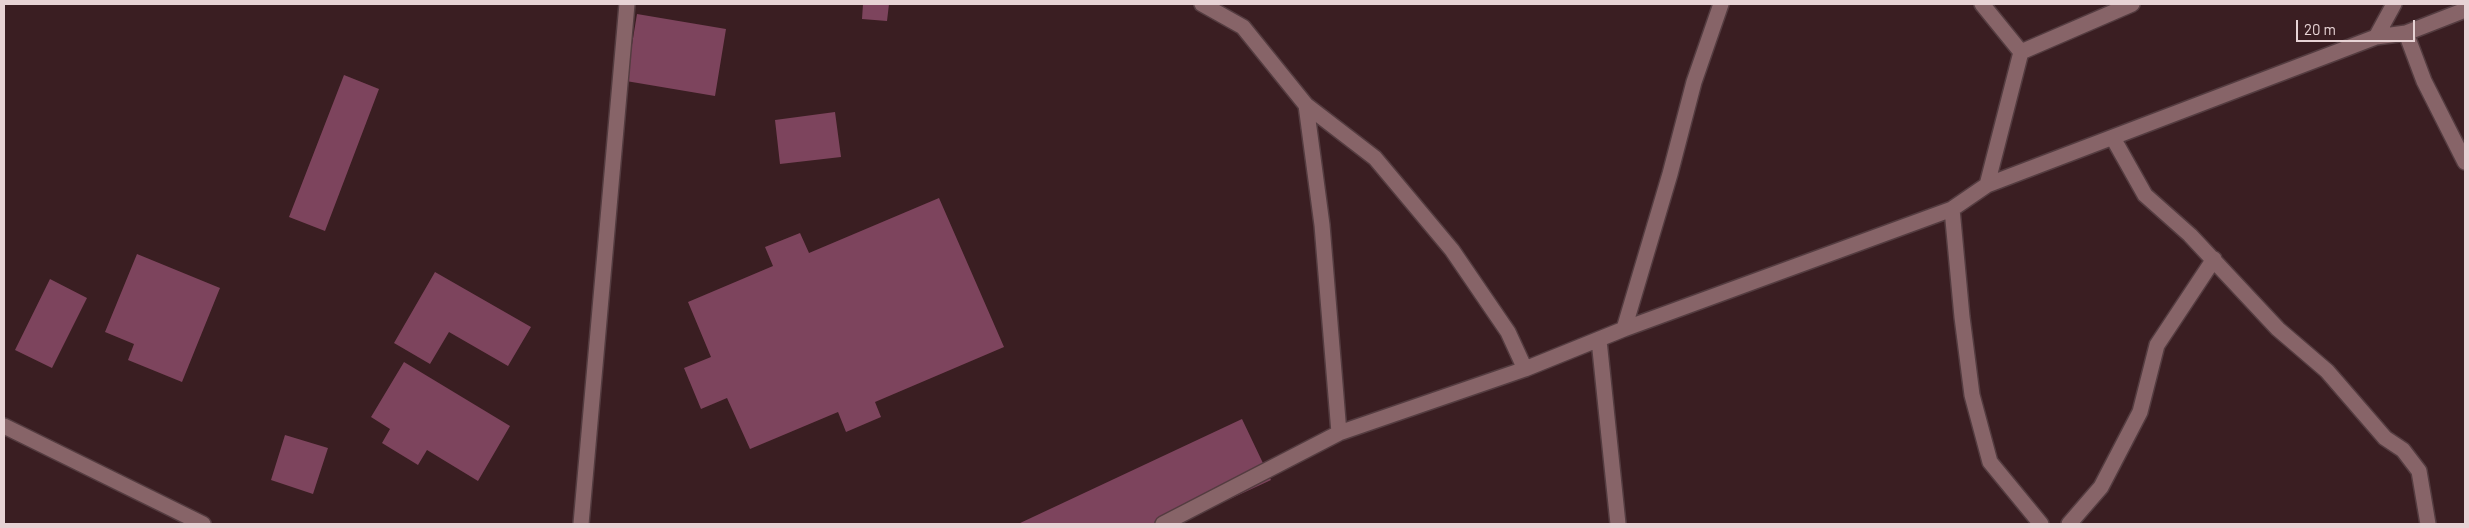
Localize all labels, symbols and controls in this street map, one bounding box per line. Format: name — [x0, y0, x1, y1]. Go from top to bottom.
scale bar — [2299, 10, 2418, 42]
text: 20 m — [2304, 20, 2336, 38]

